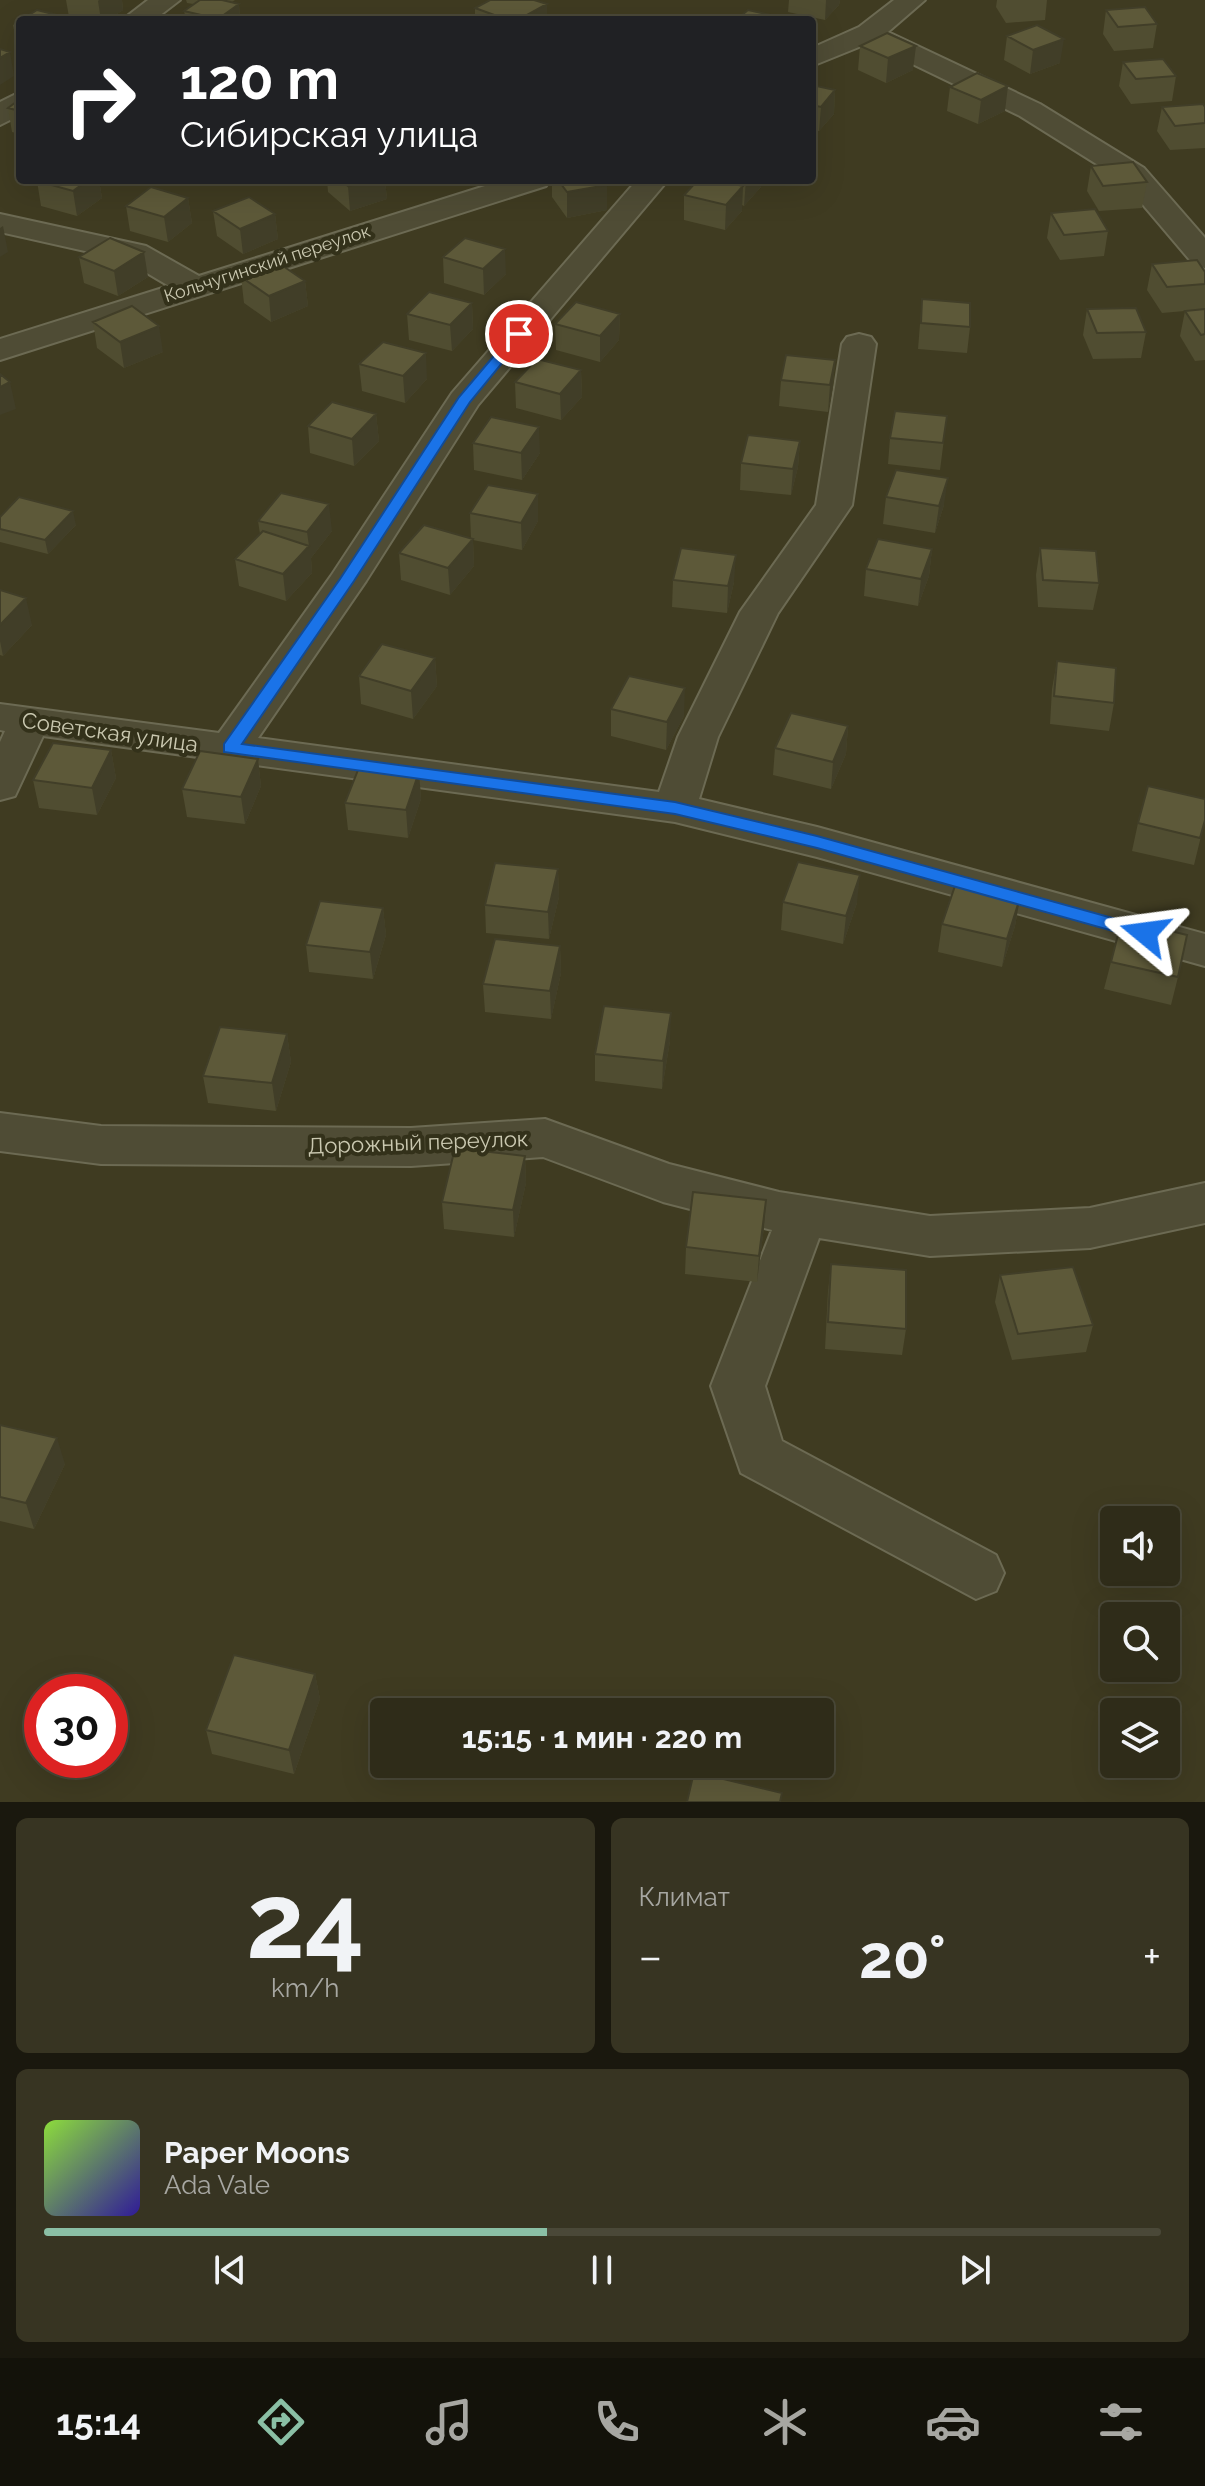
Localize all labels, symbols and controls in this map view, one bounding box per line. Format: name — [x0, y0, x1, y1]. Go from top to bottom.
text: 120 m — [180, 46, 339, 112]
icon: right — [48, 48, 152, 152]
text: Сибирская улица — [180, 113, 478, 155]
street label: Кольчугинский переулок — [161, 220, 373, 306]
pin — [485, 300, 553, 368]
icon: arrive — [497, 312, 541, 356]
street label: Советская улица — [20, 707, 200, 757]
position arrow — [1103, 891, 1187, 975]
street label: Дорожный переулок — [307, 1125, 529, 1159]
map controls — [1100, 1506, 1180, 1778]
button: sound — [1100, 1506, 1180, 1586]
button: search — [1100, 1602, 1180, 1682]
speed limit sign: 30 — [24, 1674, 128, 1778]
button: layers — [1100, 1698, 1180, 1778]
text: 15:15 · 1 мин · 220 m — [462, 1720, 742, 1755]
text: 24 — [246, 1860, 364, 1982]
text: Климат — [639, 1882, 730, 1912]
text: 20° — [859, 1922, 946, 1992]
text: − — [639, 1931, 662, 1982]
text: + — [1143, 1931, 1161, 1982]
text: km/h — [271, 1973, 340, 2003]
text: Paper Moons — [164, 2135, 350, 2170]
text: Ada Vale — [164, 2170, 270, 2200]
icon: previous — [208, 2248, 252, 2292]
icon: pause — [580, 2248, 624, 2292]
icon: next — [953, 2248, 997, 2292]
icon: directions — [253, 2394, 309, 2450]
icon: music — [421, 2394, 477, 2450]
icon: phone — [589, 2394, 645, 2450]
icon: climate — [757, 2394, 813, 2450]
icon: car — [925, 2394, 981, 2450]
icon: filters — [1093, 2394, 1149, 2450]
text: 15:14 — [56, 2401, 141, 2443]

